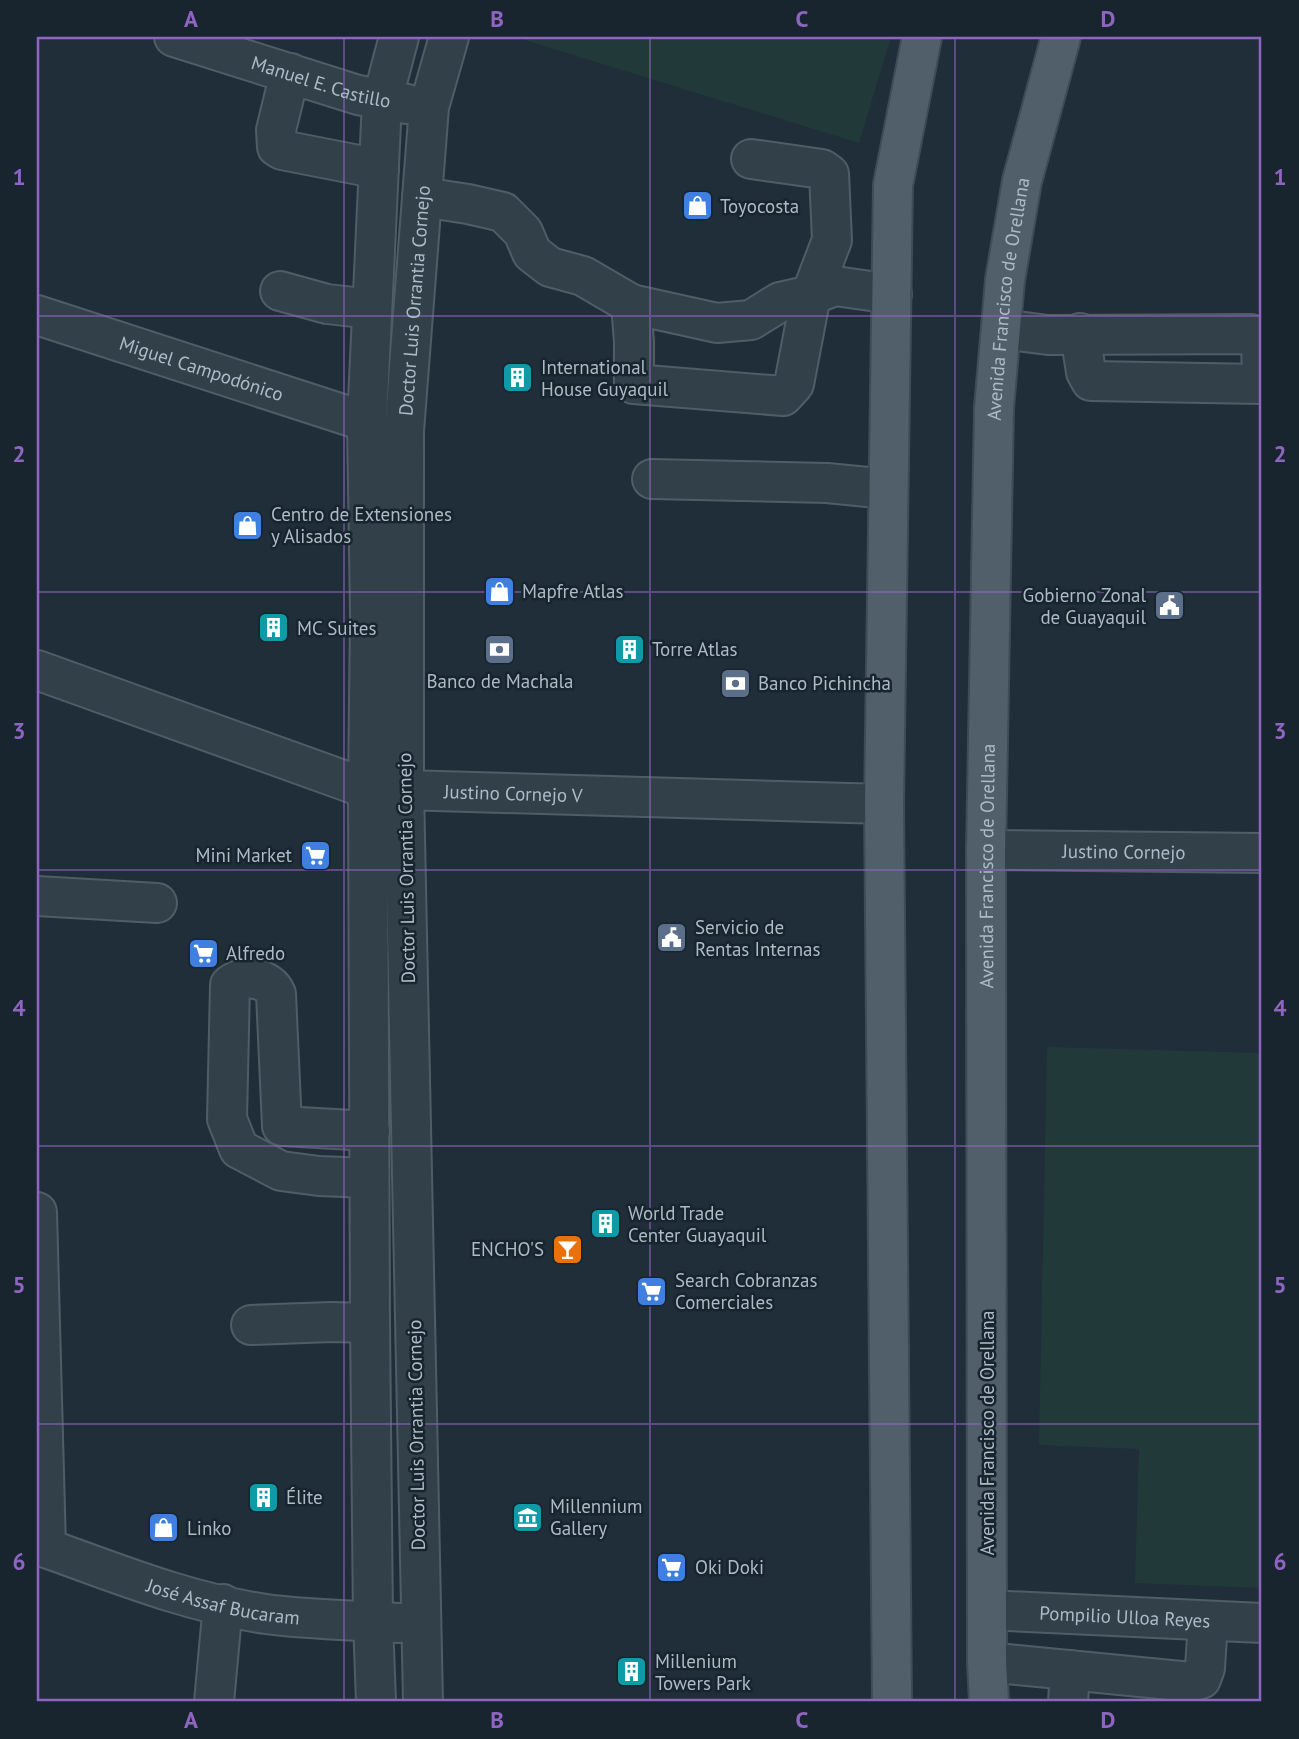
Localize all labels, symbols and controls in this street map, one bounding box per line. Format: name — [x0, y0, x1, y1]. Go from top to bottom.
text: A — [184, 4, 198, 33]
text: B — [490, 4, 504, 33]
text: C — [796, 4, 809, 33]
text: D — [1101, 4, 1115, 33]
street label: Manuel E. Castillo — [249, 50, 393, 113]
text: 1 — [12, 162, 26, 191]
text: 1 — [1273, 162, 1287, 191]
street label: Avenida Francisco de Orellana — [982, 176, 1034, 421]
street label: Doctor Luis Orrantia Cornejo — [393, 184, 435, 417]
shop icon: Toyocosta — [680, 189, 714, 223]
place label: Toyocosta — [720, 194, 799, 218]
street label: Miguel Campodónico — [117, 331, 287, 406]
place label: International House Guyaquil — [541, 355, 669, 401]
building icon: International House Guyaquil — [501, 361, 535, 395]
text: 2 — [12, 439, 26, 468]
text: 2 — [1273, 439, 1287, 468]
place label: Centro de Extensiones y Alisados — [271, 502, 452, 548]
shop icon: Centro de Extensiones y Alisados — [231, 508, 265, 542]
shop icon: Mapfre Atlas — [482, 574, 516, 608]
place label: Mapfre Atlas — [522, 579, 623, 603]
place label: Gobierno Zonal de Guayaquil — [1023, 583, 1146, 629]
public building icon: Gobierno Zonal de Guayaquil — [1152, 589, 1186, 623]
building icon: MC Suites — [257, 611, 291, 645]
place label: MC Suites — [297, 616, 377, 640]
building icon: Torre Atlas — [612, 632, 646, 666]
bank icon: Banco de Machala — [483, 633, 517, 667]
place label: Torre Atlas — [652, 637, 738, 661]
bank icon: Banco Pichincha — [718, 666, 752, 700]
place label: Banco de Machala — [426, 669, 574, 693]
place label: Banco Pichincha — [758, 671, 891, 695]
text: 3 — [12, 716, 26, 745]
text: 3 — [1273, 716, 1287, 745]
street label: Avenida Francisco de Orellana — [974, 743, 1000, 989]
street label: Doctor Luis Orrantia Cornejo — [392, 752, 420, 984]
street label: Justino Cornejo V — [443, 779, 583, 807]
supermarket icon: Mini Market — [298, 838, 332, 872]
street label: Justino Cornejo — [1061, 839, 1186, 864]
place label: Mini Market — [195, 843, 293, 867]
place label: Servicio de Rentas Internas — [695, 915, 820, 961]
public building icon: Servicio de Rentas Internas — [655, 921, 689, 955]
supermarket icon: Alfredo — [186, 936, 220, 970]
place label: Alfredo — [226, 941, 285, 965]
text: 4 — [12, 993, 26, 1022]
text: 4 — [1273, 993, 1287, 1022]
place label: World Trade Center Guayaquil — [628, 1201, 767, 1247]
building icon: World Trade Center Guayaquil — [588, 1207, 622, 1241]
bar icon: ENCHO'S — [550, 1232, 584, 1266]
place label: ENCHO'S — [471, 1237, 544, 1261]
place label: Search Cobranzas Comerciales — [675, 1268, 817, 1314]
text: 5 — [12, 1270, 26, 1299]
text: 5 — [1273, 1270, 1287, 1299]
supermarket icon: Search Cobranzas Comerciales — [635, 1274, 669, 1308]
street label: Avenida Francisco de Orellana — [975, 1311, 999, 1555]
street label: Doctor Luis Orrantia Cornejo — [402, 1319, 430, 1551]
building icon: Élite — [246, 1480, 280, 1514]
place label: Élite — [286, 1485, 323, 1509]
place label: Millennium Gallery — [550, 1494, 642, 1540]
museum icon: Millennium Gallery — [510, 1500, 544, 1534]
shop icon: Linko — [147, 1511, 181, 1545]
place label: Linko — [187, 1516, 231, 1540]
text: 6 — [12, 1547, 26, 1576]
text: 6 — [1273, 1547, 1287, 1576]
supermarket icon: Oki Doki — [655, 1550, 689, 1584]
place label: Oki Doki — [695, 1555, 764, 1579]
street label: José Assaf Bucaram — [143, 1573, 301, 1630]
street label: Pompilio Ulloa Reyes — [1039, 1600, 1211, 1633]
place label: Millenium Towers Park — [655, 1649, 751, 1695]
building icon: Millenium Towers Park — [615, 1655, 649, 1689]
text: A — [184, 1705, 198, 1734]
text: B — [490, 1705, 504, 1734]
text: C — [796, 1705, 809, 1734]
text: D — [1101, 1705, 1115, 1734]

